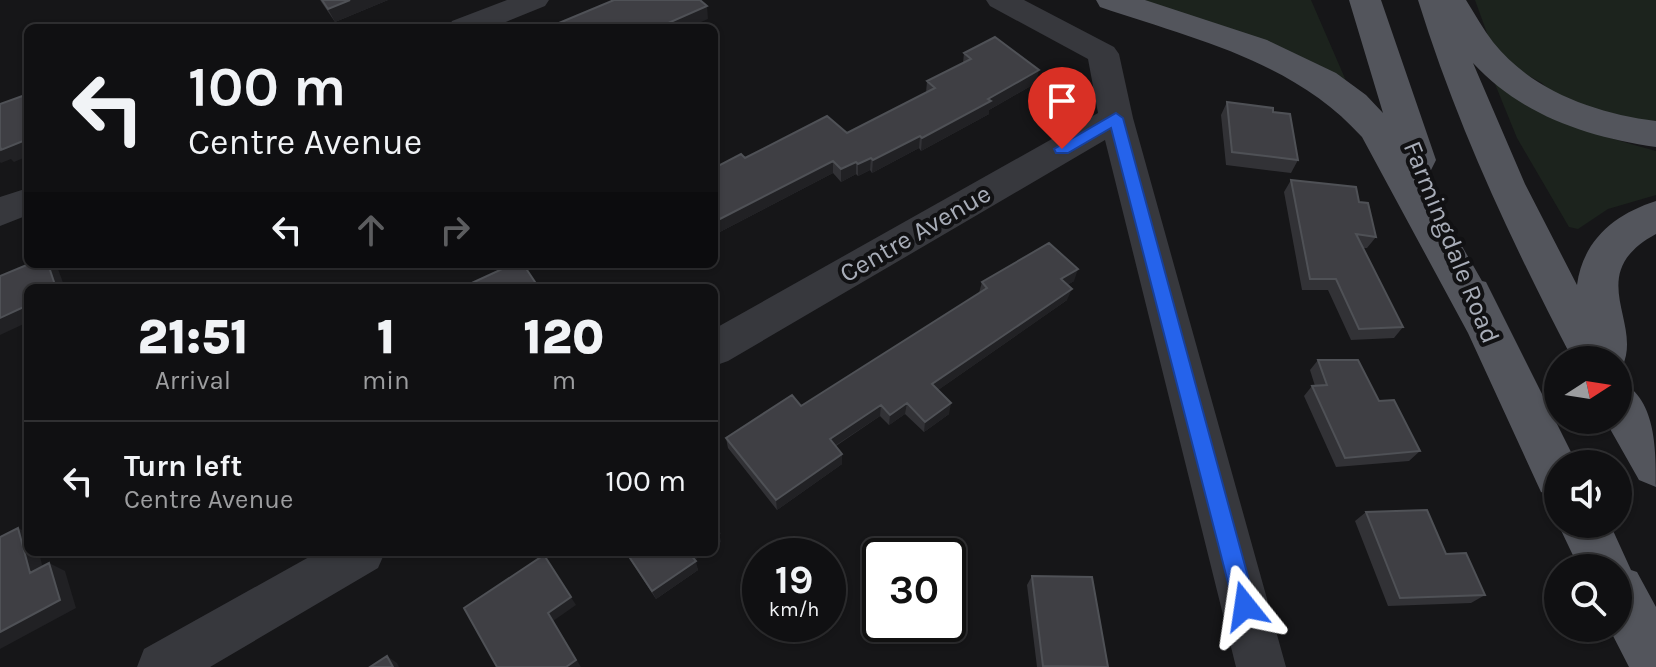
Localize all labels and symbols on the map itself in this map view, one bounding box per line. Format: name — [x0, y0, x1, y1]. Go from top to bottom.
pin — [1028, 67, 1096, 149]
street label: Farmingdale Road — [1397, 136, 1506, 348]
street label: Centre Avenue — [834, 178, 996, 289]
north arrow — [1544, 346, 1632, 434]
speed limit sign: 30 — [862, 538, 966, 642]
position arrow — [1203, 564, 1287, 648]

